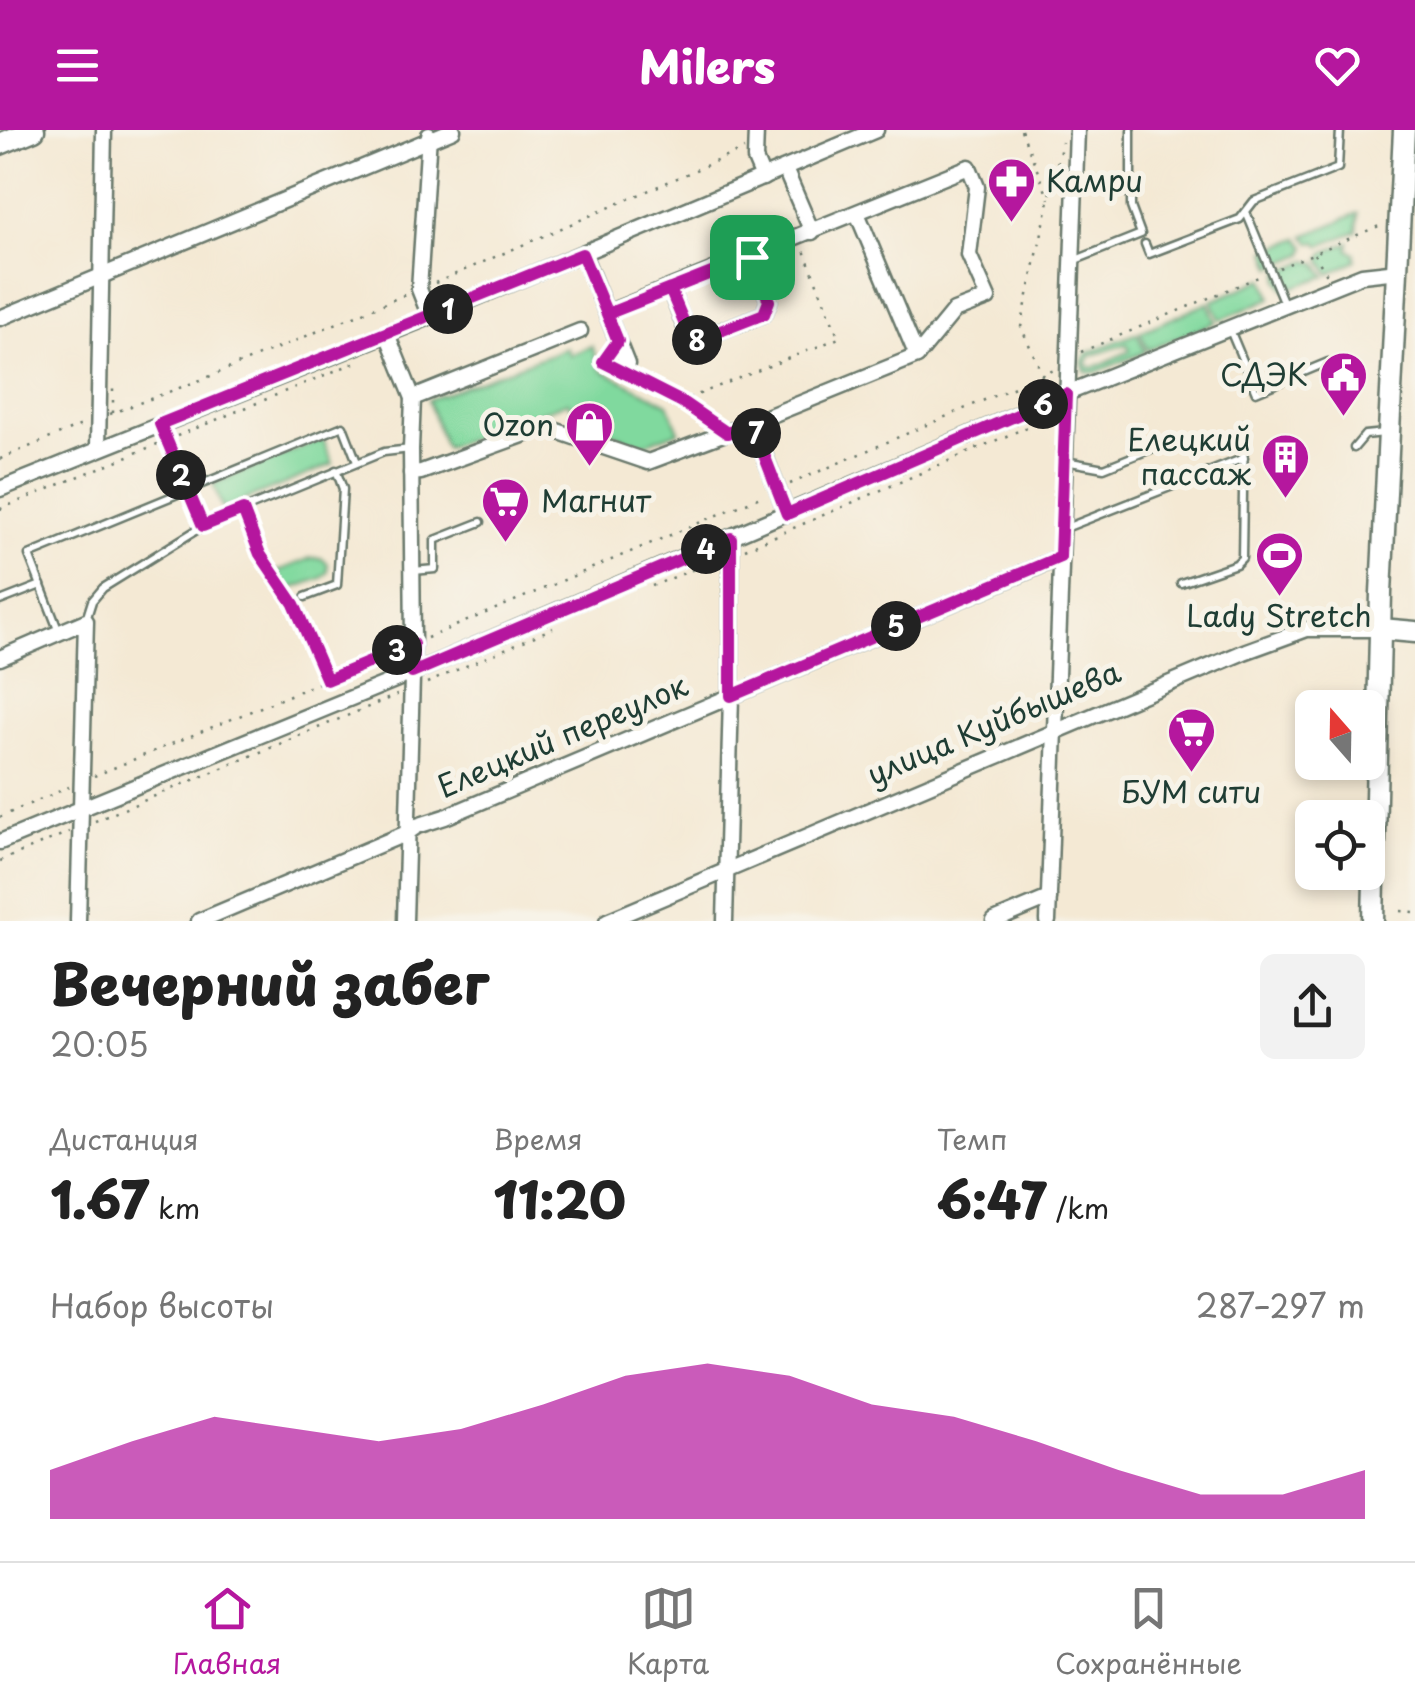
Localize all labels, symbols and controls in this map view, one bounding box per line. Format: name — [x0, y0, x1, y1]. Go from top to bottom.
text: Milers — [639, 31, 776, 99]
icon: menu — [50, 38, 105, 93]
icon: heart — [1310, 38, 1365, 93]
pharmacy icon: Камри — [985, 156, 1037, 224]
place label: Камри — [1046, 157, 1143, 202]
pin — [710, 215, 795, 300]
icon: arrive — [725, 230, 780, 285]
pin: 1 — [423, 284, 473, 334]
text: 1 — [441, 287, 455, 330]
pin: 8 — [672, 315, 722, 365]
text: 8 — [688, 318, 706, 361]
public building icon: СДЭК — [1317, 350, 1369, 418]
place label: СДЭК — [1220, 351, 1308, 396]
pin: 6 — [1018, 379, 1068, 429]
text: 6 — [1033, 382, 1053, 425]
shop icon: Ozon — [563, 400, 615, 468]
place label: Ozon — [482, 401, 554, 446]
pin: 7 — [731, 408, 781, 458]
text: 7 — [748, 411, 764, 454]
place label: Елецкий пассаж — [1127, 416, 1251, 495]
building icon: Елецкий пассаж — [1260, 432, 1312, 500]
pin: 2 — [156, 450, 206, 500]
text: 2 — [171, 453, 191, 496]
supermarket icon: Магнит — [480, 476, 532, 544]
place label: Магнит — [541, 477, 652, 522]
pin: 4 — [681, 524, 731, 574]
text: 4 — [696, 527, 716, 570]
sports icon: Lady Stretch — [1253, 530, 1305, 598]
place label: Lady Stretch — [1186, 592, 1372, 637]
pin: 5 — [871, 601, 921, 651]
text: 5 — [887, 604, 905, 647]
pin: 3 — [372, 625, 422, 675]
text: 3 — [388, 628, 406, 671]
street label: улица Куйбышева — [859, 648, 1127, 795]
street label: Елецкий переулок — [430, 662, 694, 808]
north arrow — [1295, 690, 1385, 780]
map controls — [1295, 690, 1385, 890]
supermarket icon: БУМ сити — [1165, 706, 1217, 774]
place label: БУМ сити — [1121, 768, 1261, 813]
button: locate — [1295, 800, 1385, 890]
text: Вечерний забег — [50, 941, 489, 1024]
button: share — [1260, 954, 1365, 1059]
text: 20:05 — [50, 1020, 149, 1068]
text: Дистанция — [50, 1117, 199, 1160]
text: Время — [493, 1117, 583, 1160]
text: Темп — [937, 1117, 1007, 1160]
text: 1.67 — [50, 1160, 149, 1236]
text: 11:20 — [493, 1160, 626, 1236]
text: 6:47 — [937, 1160, 1047, 1236]
text: km — [149, 1186, 200, 1229]
text: /km — [1047, 1186, 1109, 1229]
text: Набор высоты — [50, 1281, 274, 1329]
text: 287–297 m — [1196, 1281, 1365, 1329]
tab: Главная — [173, 1581, 281, 1684]
tab: Карта — [627, 1581, 709, 1684]
tab: Сохранённые — [1055, 1581, 1242, 1684]

